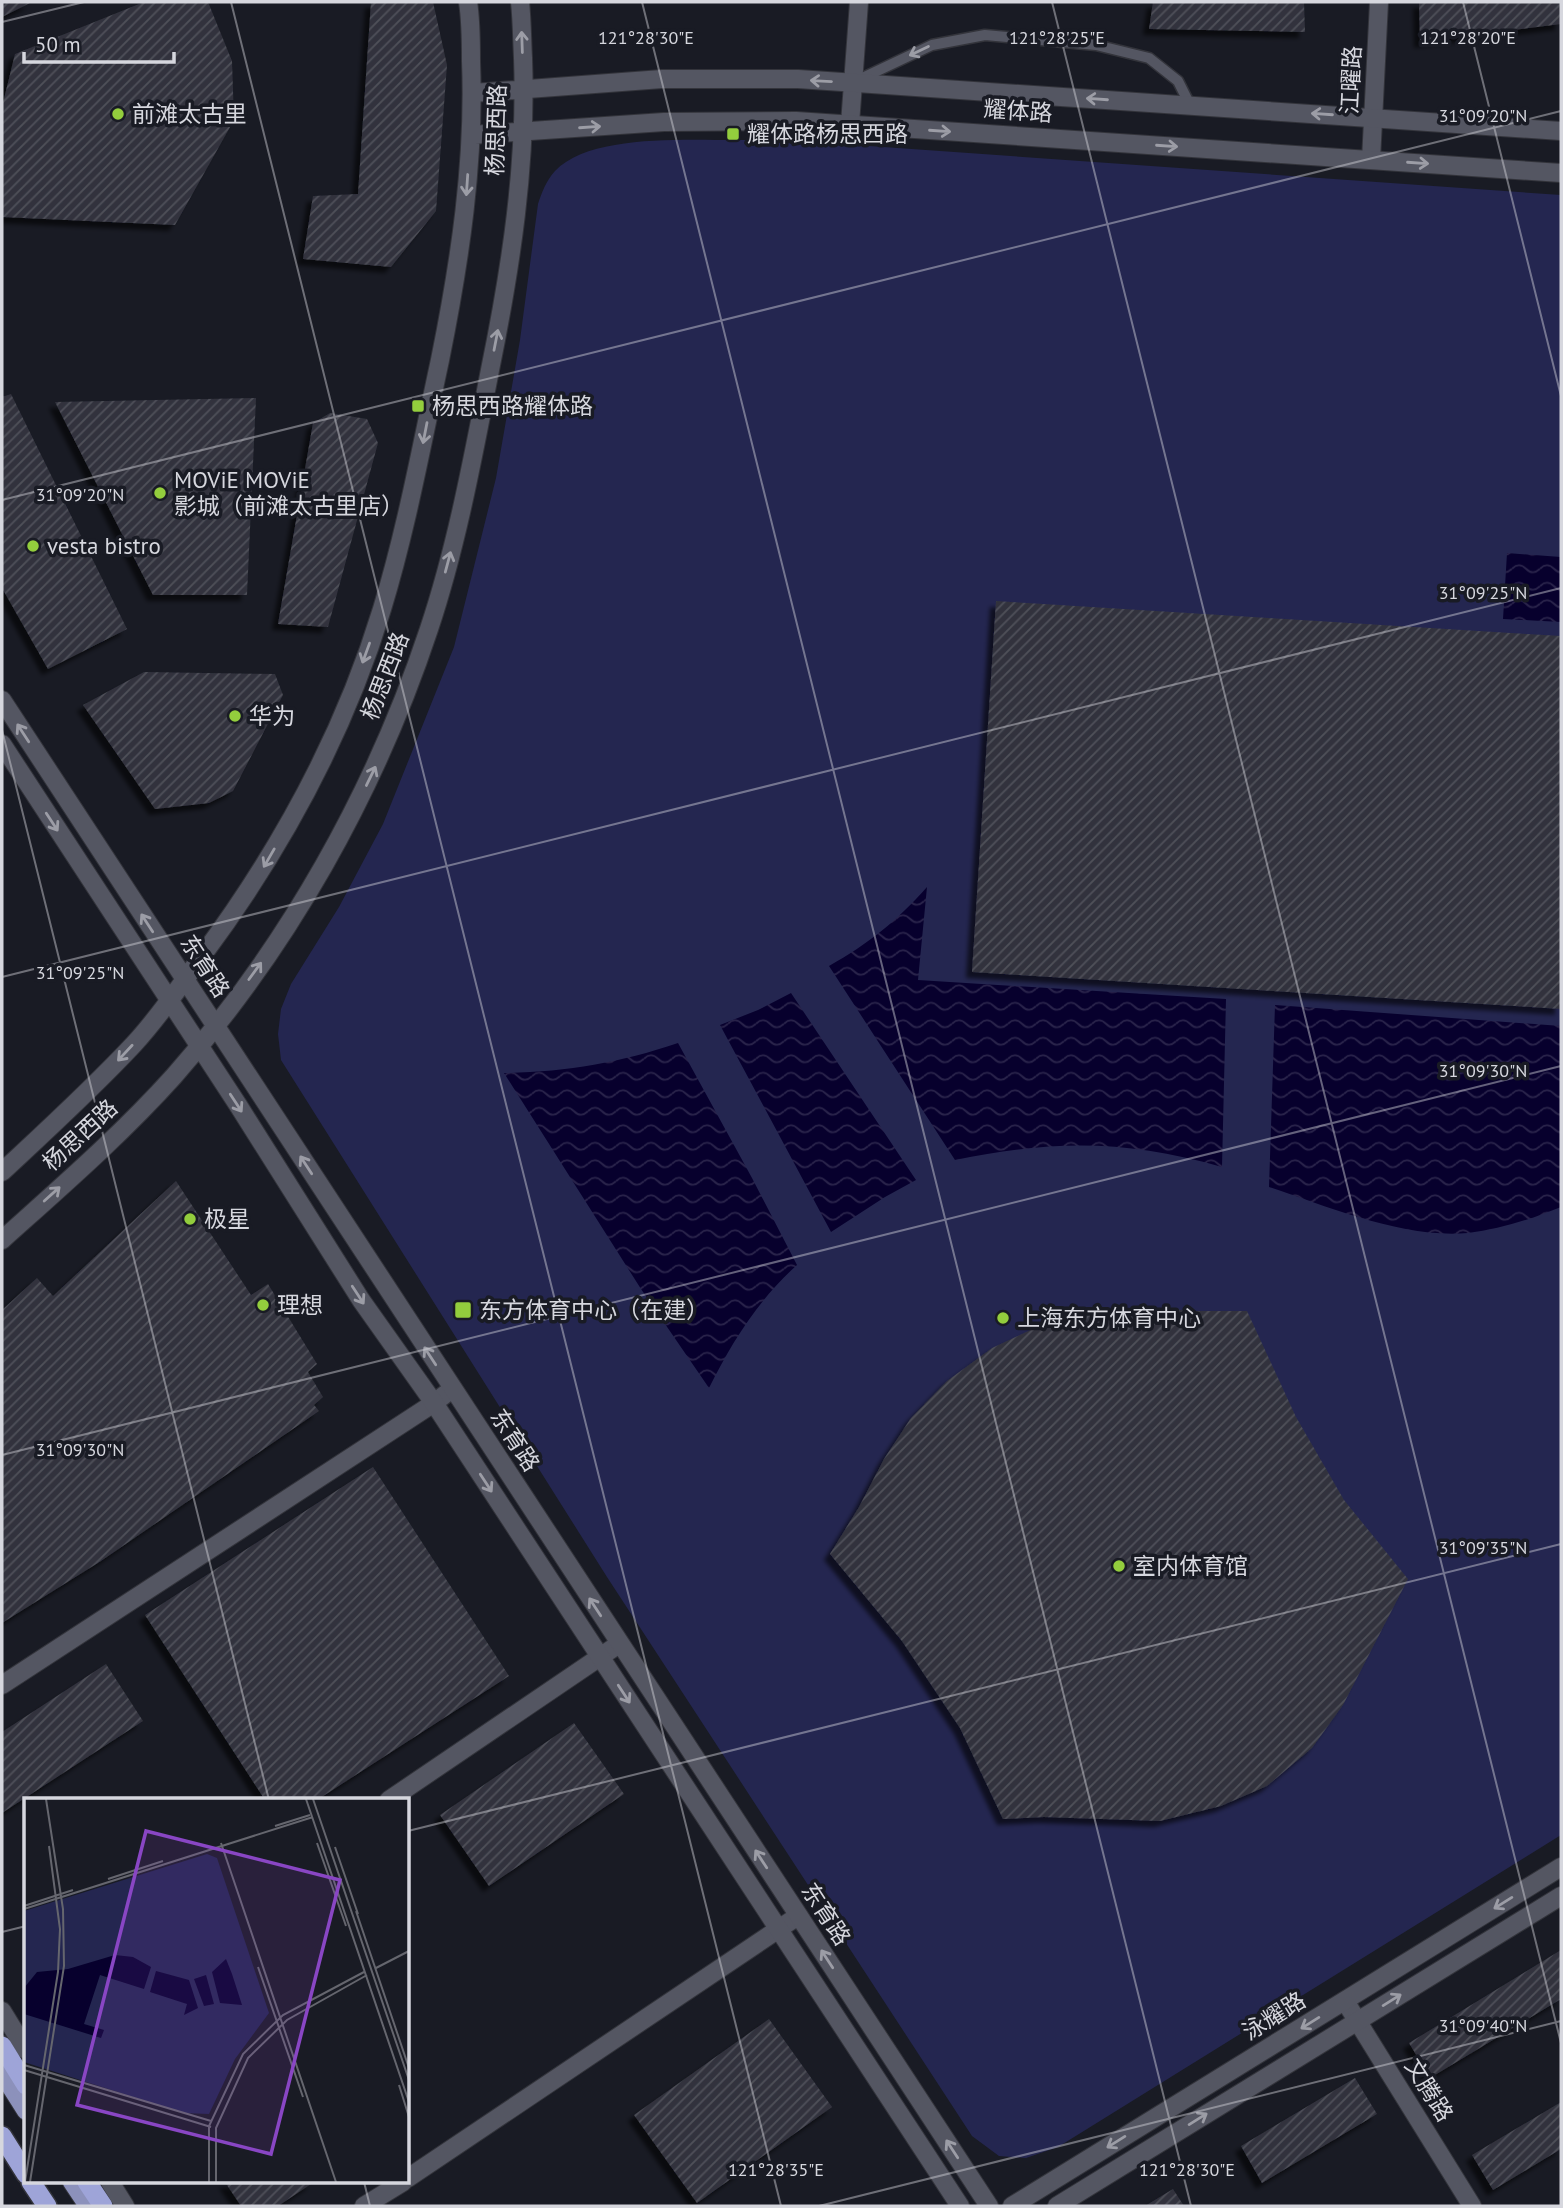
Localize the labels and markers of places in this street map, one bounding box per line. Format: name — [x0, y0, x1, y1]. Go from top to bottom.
place label: 前滩太古里 — [132, 99, 247, 128]
marker: 前滩太古里 — [110, 106, 126, 122]
place label: 耀体路杨思西路 — [747, 119, 908, 148]
marker: 耀体路杨思西路 — [725, 126, 741, 142]
place label: 杨思西路耀体路 — [432, 391, 593, 420]
marker: 杨思西路耀体路 — [410, 398, 426, 414]
place label: MOViE MOViE 影城（前滩太古里店） — [174, 465, 404, 520]
marker: MOViE MOViE 影城（前滩太古里店） — [152, 485, 168, 501]
place label: vesta bistro — [47, 531, 161, 560]
marker: vesta bistro — [25, 538, 41, 554]
place label: 华为 — [249, 701, 295, 730]
marker: 华为 — [227, 708, 243, 724]
place label: 极星 — [204, 1204, 250, 1233]
marker: 极星 — [182, 1211, 198, 1227]
place label: 理想 — [277, 1290, 323, 1319]
place label: 东方体育中心（在建） — [479, 1295, 709, 1324]
marker: 理想 — [255, 1297, 271, 1313]
marker: 东方体育中心（在建） — [453, 1300, 473, 1320]
place label: 上海东方体育中心 — [1017, 1303, 1201, 1332]
marker: 上海东方体育中心 — [995, 1310, 1011, 1326]
place label: 室内体育馆 — [1133, 1551, 1248, 1580]
marker: 室内体育馆 — [1111, 1558, 1127, 1574]

